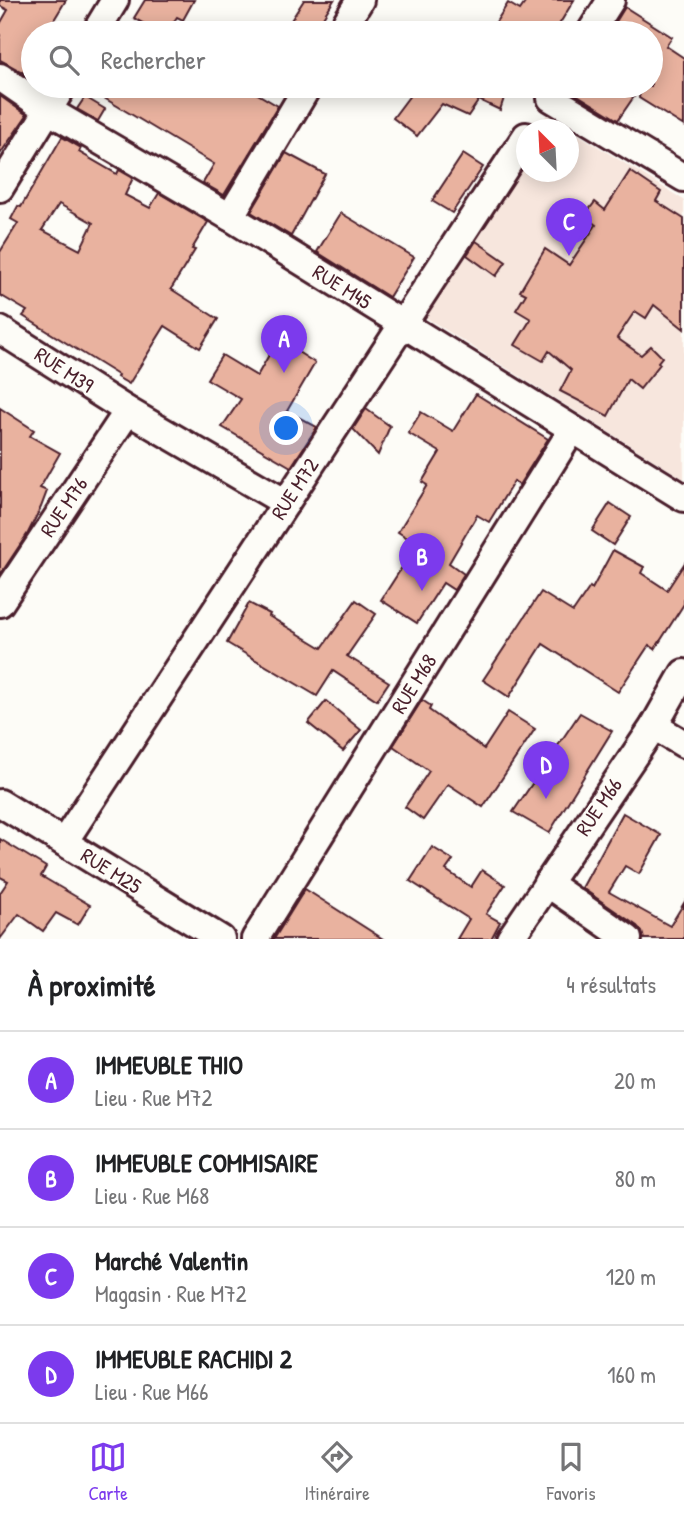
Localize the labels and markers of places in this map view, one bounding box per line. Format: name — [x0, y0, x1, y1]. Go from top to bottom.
pin: C — [546, 198, 592, 256]
pin: A — [261, 315, 307, 373]
pin: B — [399, 533, 445, 591]
pin: D — [523, 741, 569, 799]

